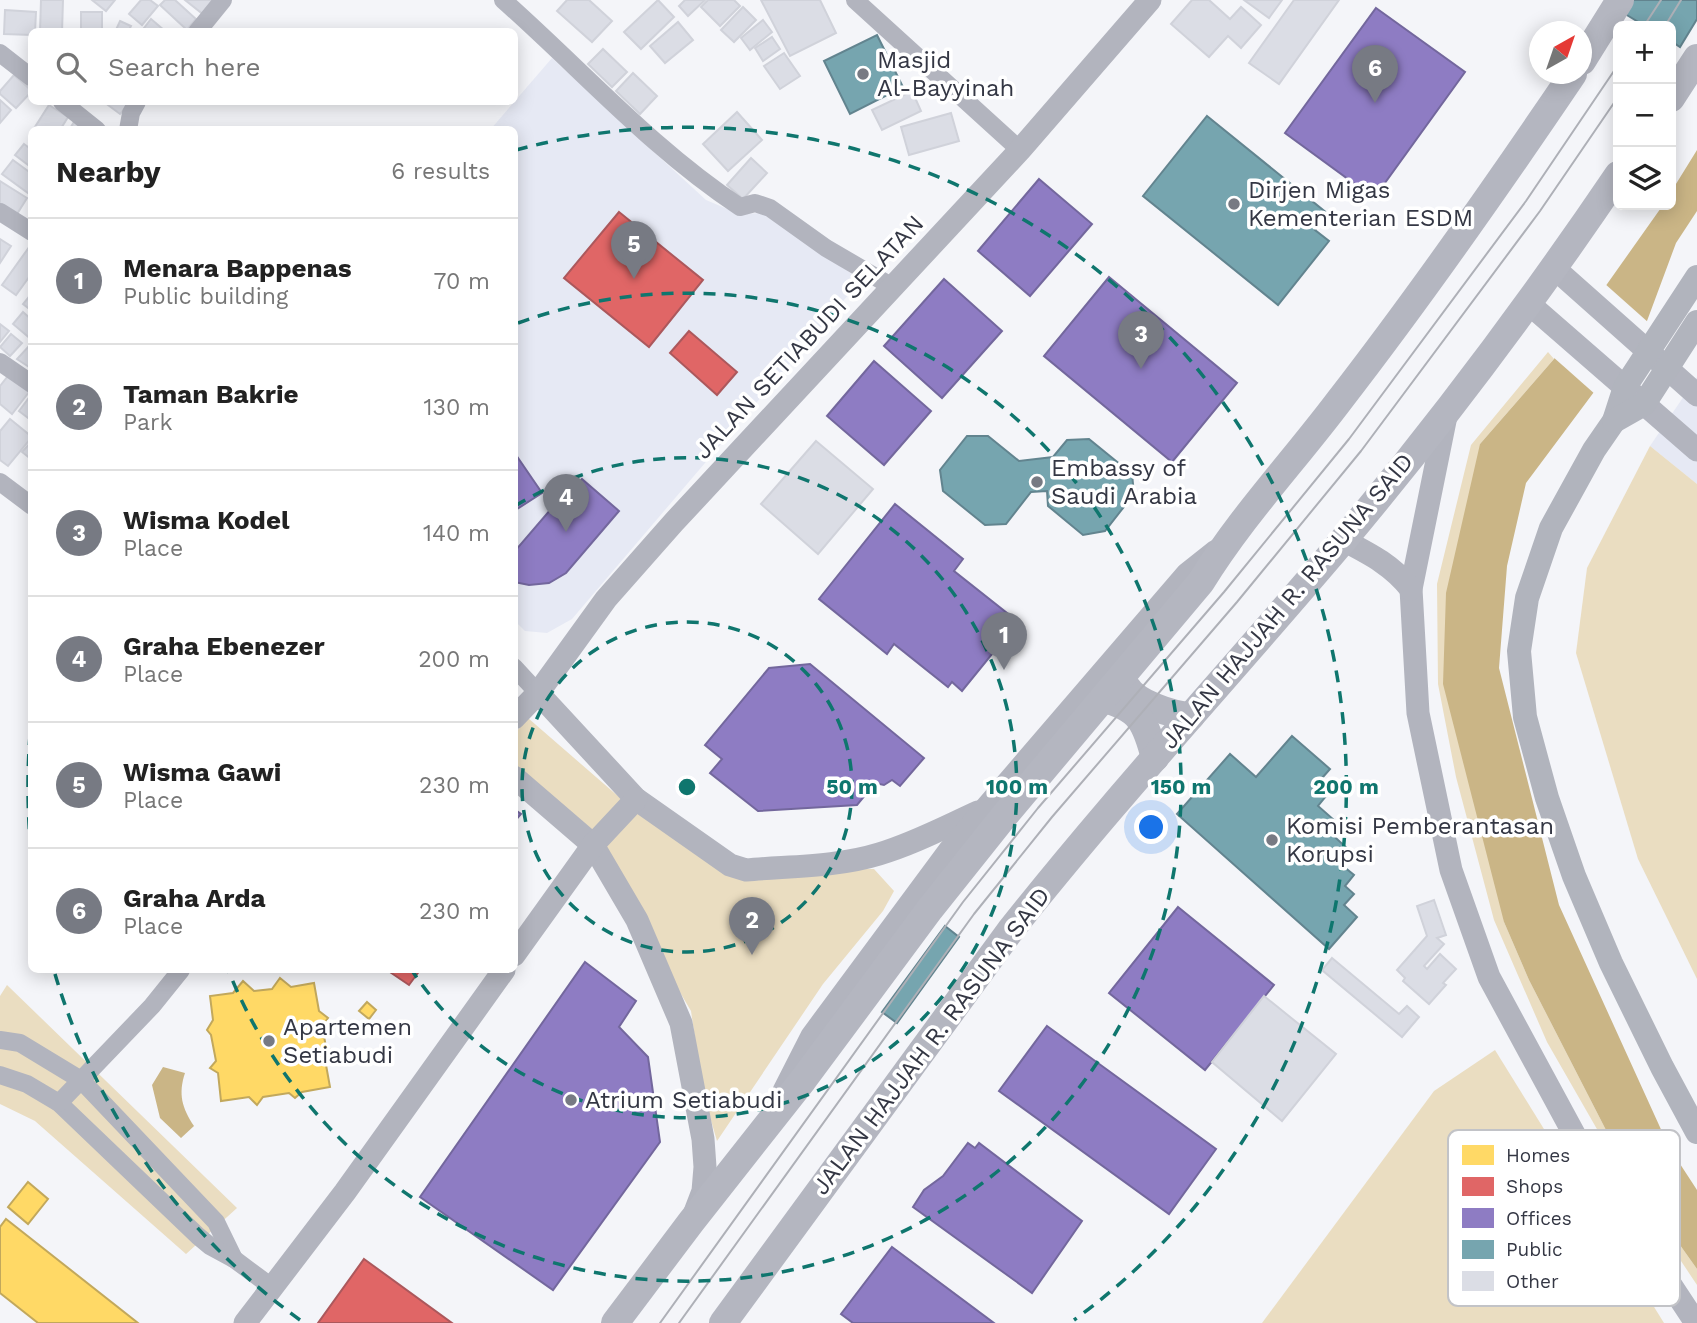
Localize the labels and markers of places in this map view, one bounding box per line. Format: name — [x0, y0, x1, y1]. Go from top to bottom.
pin: 6 — [1352, 45, 1398, 103]
place label: Masjid Al-Bayyinah — [877, 46, 1014, 102]
marker: Masjid Al-Bayyinah — [855, 66, 871, 82]
place label: Dirjen Migas Kementerian ESDM — [1248, 176, 1473, 232]
marker: Dirjen Migas Kementerian ESDM — [1226, 196, 1242, 212]
pin: 5 — [611, 221, 657, 279]
pin: 3 — [1118, 311, 1164, 369]
place label: Embassy of Saudi Arabia — [1051, 454, 1197, 510]
pin: 4 — [543, 474, 589, 532]
marker: Embassy of Saudi Arabia — [1029, 474, 1045, 490]
pin: 1 — [981, 612, 1027, 670]
centre of rings — [675, 775, 699, 799]
place label: Komisi Pemberantasan Korupsi — [1286, 812, 1554, 868]
marker: Komisi Pemberantasan Korupsi — [1264, 832, 1280, 848]
pin: 2 — [729, 897, 775, 955]
place label: Apartemen Setiabudi — [283, 1013, 412, 1069]
marker: Apartemen Setiabudi — [261, 1033, 277, 1049]
place label: Atrium Setiabudi — [585, 1086, 782, 1114]
marker: Atrium Setiabudi — [563, 1092, 579, 1108]

